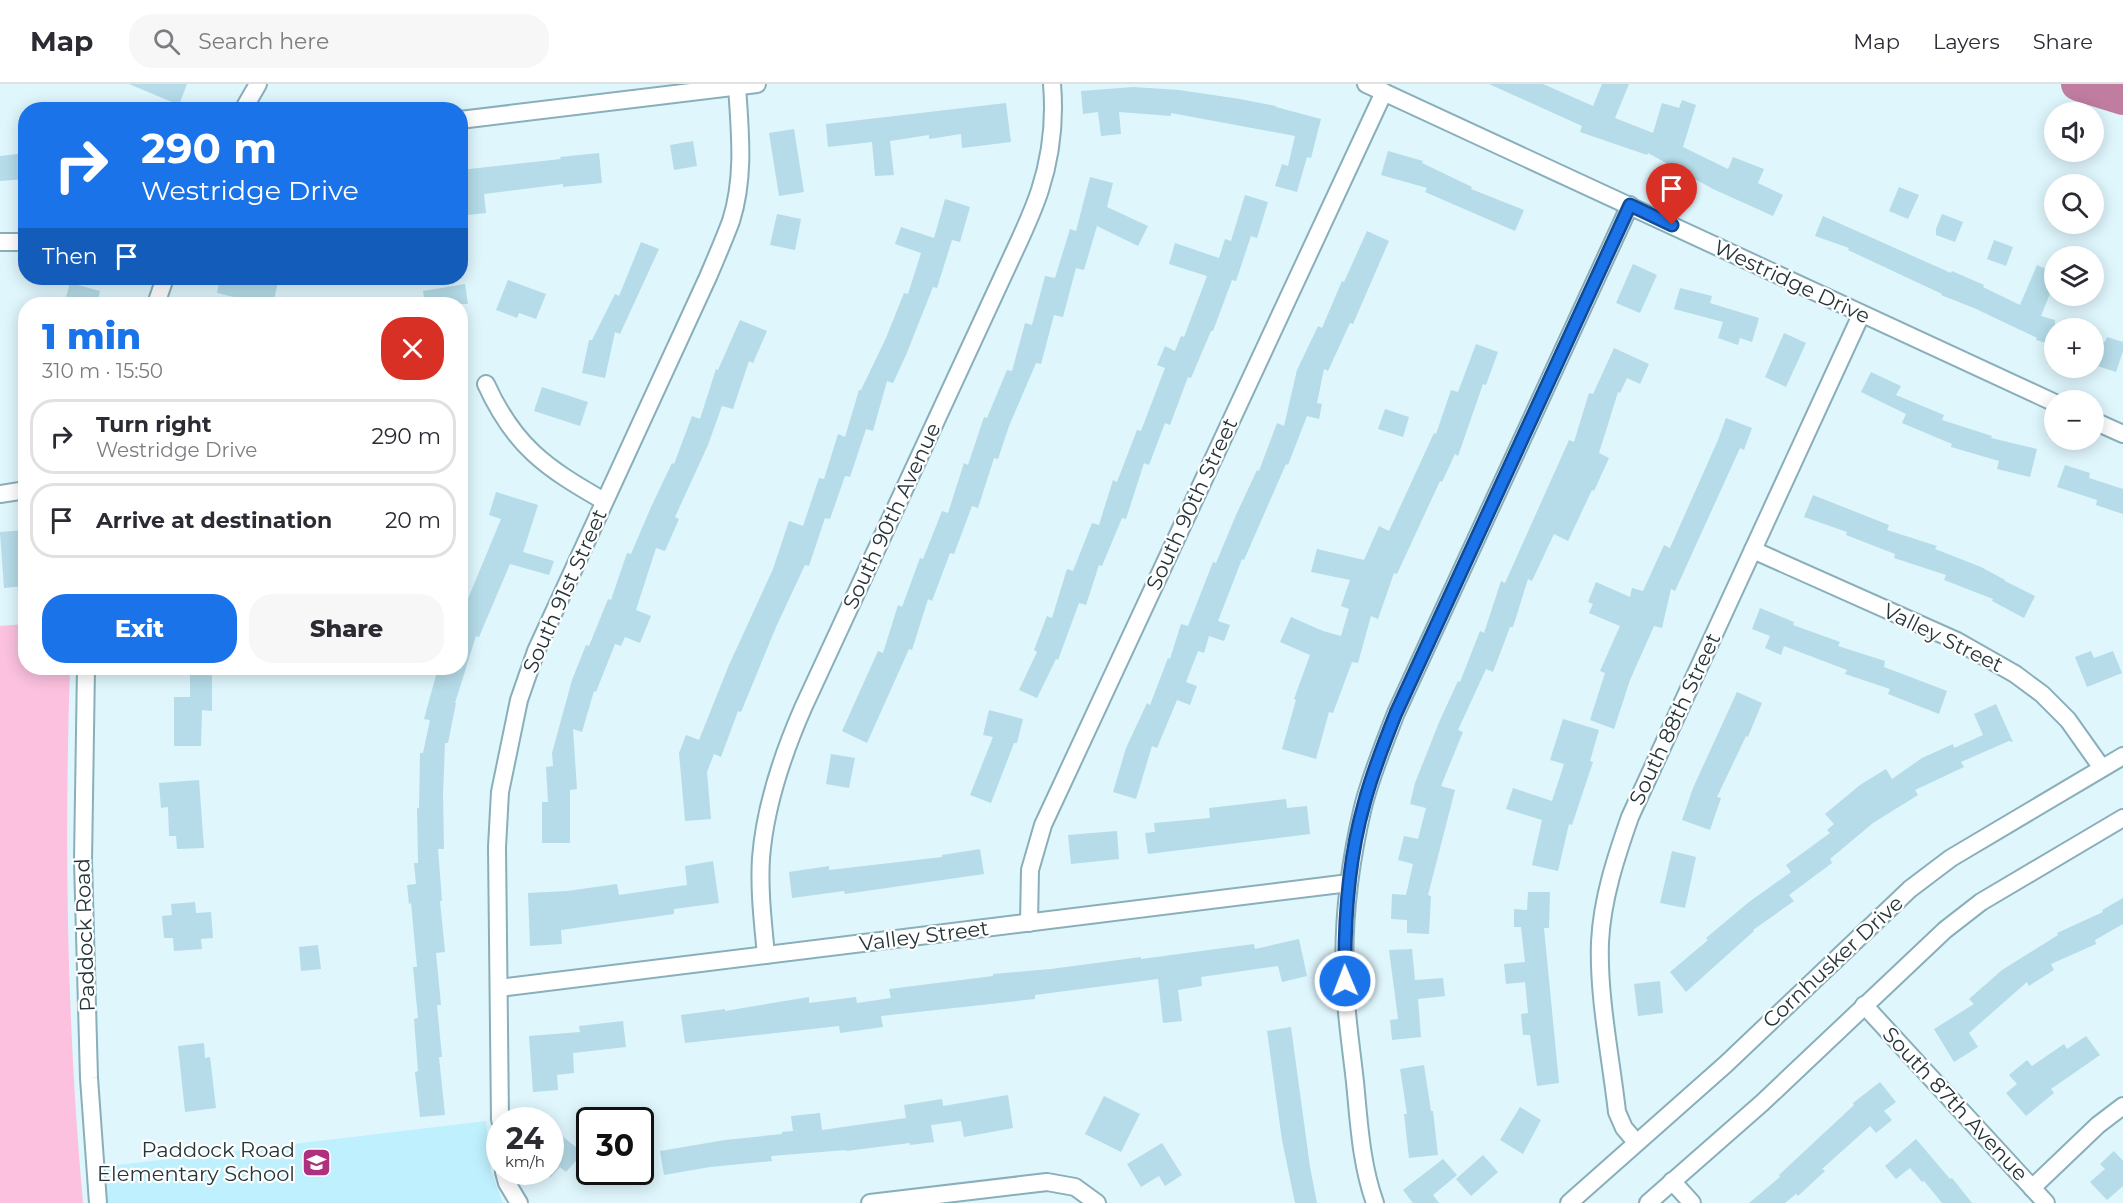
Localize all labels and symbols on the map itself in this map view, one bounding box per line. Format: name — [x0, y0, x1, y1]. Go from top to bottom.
pin — [1646, 163, 1697, 225]
street label: Westridge Drive — [1710, 234, 1874, 329]
street label: South 90th Street — [1141, 414, 1242, 594]
street label: South 90th Avenue — [837, 419, 946, 613]
street label: South 91st Street — [517, 505, 612, 677]
street label: Valley Street — [1879, 598, 2007, 677]
street label: South 88th Street — [1624, 629, 1725, 809]
street label: Paddock Road — [69, 858, 100, 1012]
street label: Cornhusker Drive — [1757, 890, 1908, 1033]
street label: Valley Street — [858, 915, 990, 956]
position arrow — [1313, 949, 1377, 1013]
street label: South 87th Avenue — [1878, 1022, 2033, 1186]
speed limit sign: 30 — [576, 1107, 654, 1185]
place label: Paddock Road Elementary School — [97, 1137, 295, 1186]
school or university icon: Paddock Road Elementary School — [300, 1146, 332, 1178]

